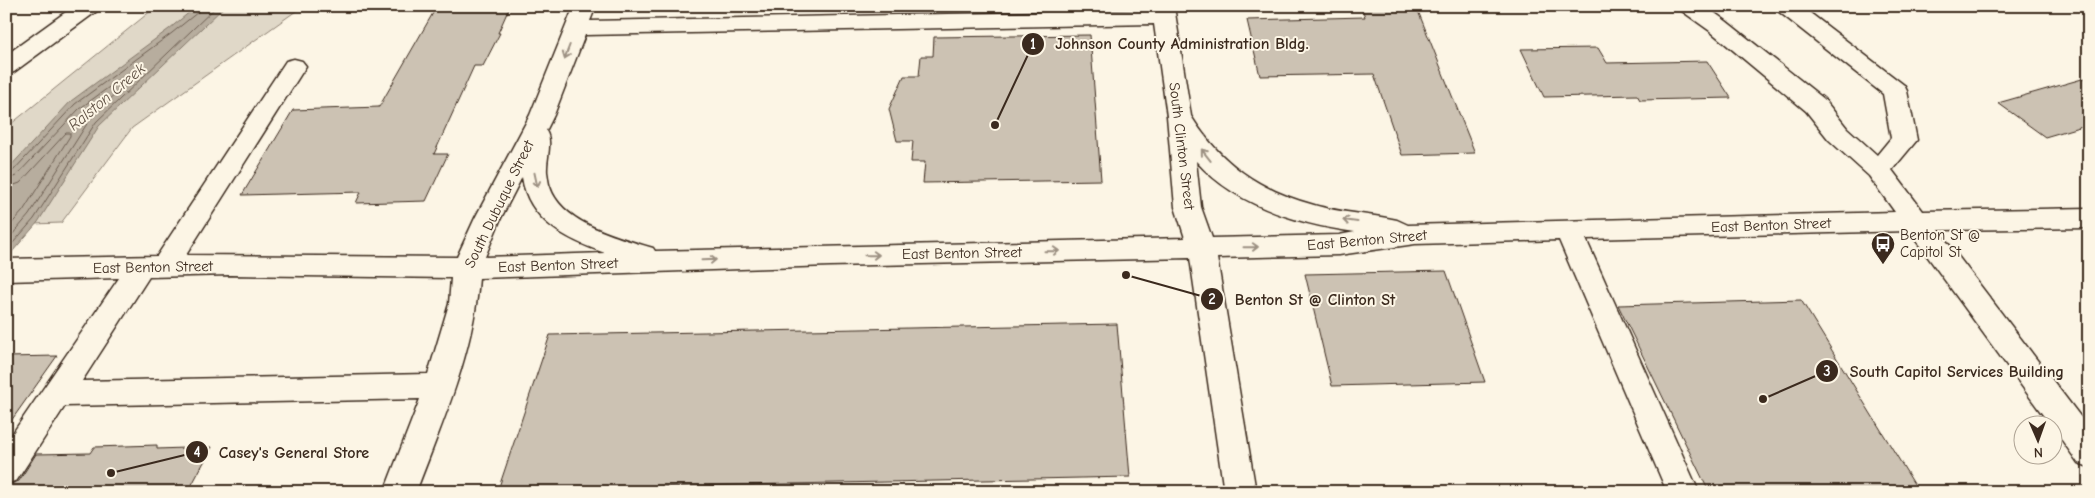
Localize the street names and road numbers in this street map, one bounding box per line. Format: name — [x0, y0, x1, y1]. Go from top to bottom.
street label: South Clinton Street — [1165, 81, 1199, 211]
street label: South Dubuque Street — [460, 137, 538, 271]
street label: East Benton Street — [1711, 214, 1832, 236]
street label: East Benton Street — [1306, 226, 1428, 254]
street label: East Benton Street — [902, 243, 1023, 263]
street label: East Benton Street — [498, 254, 619, 276]
street label: East Benton Street — [93, 257, 214, 277]

